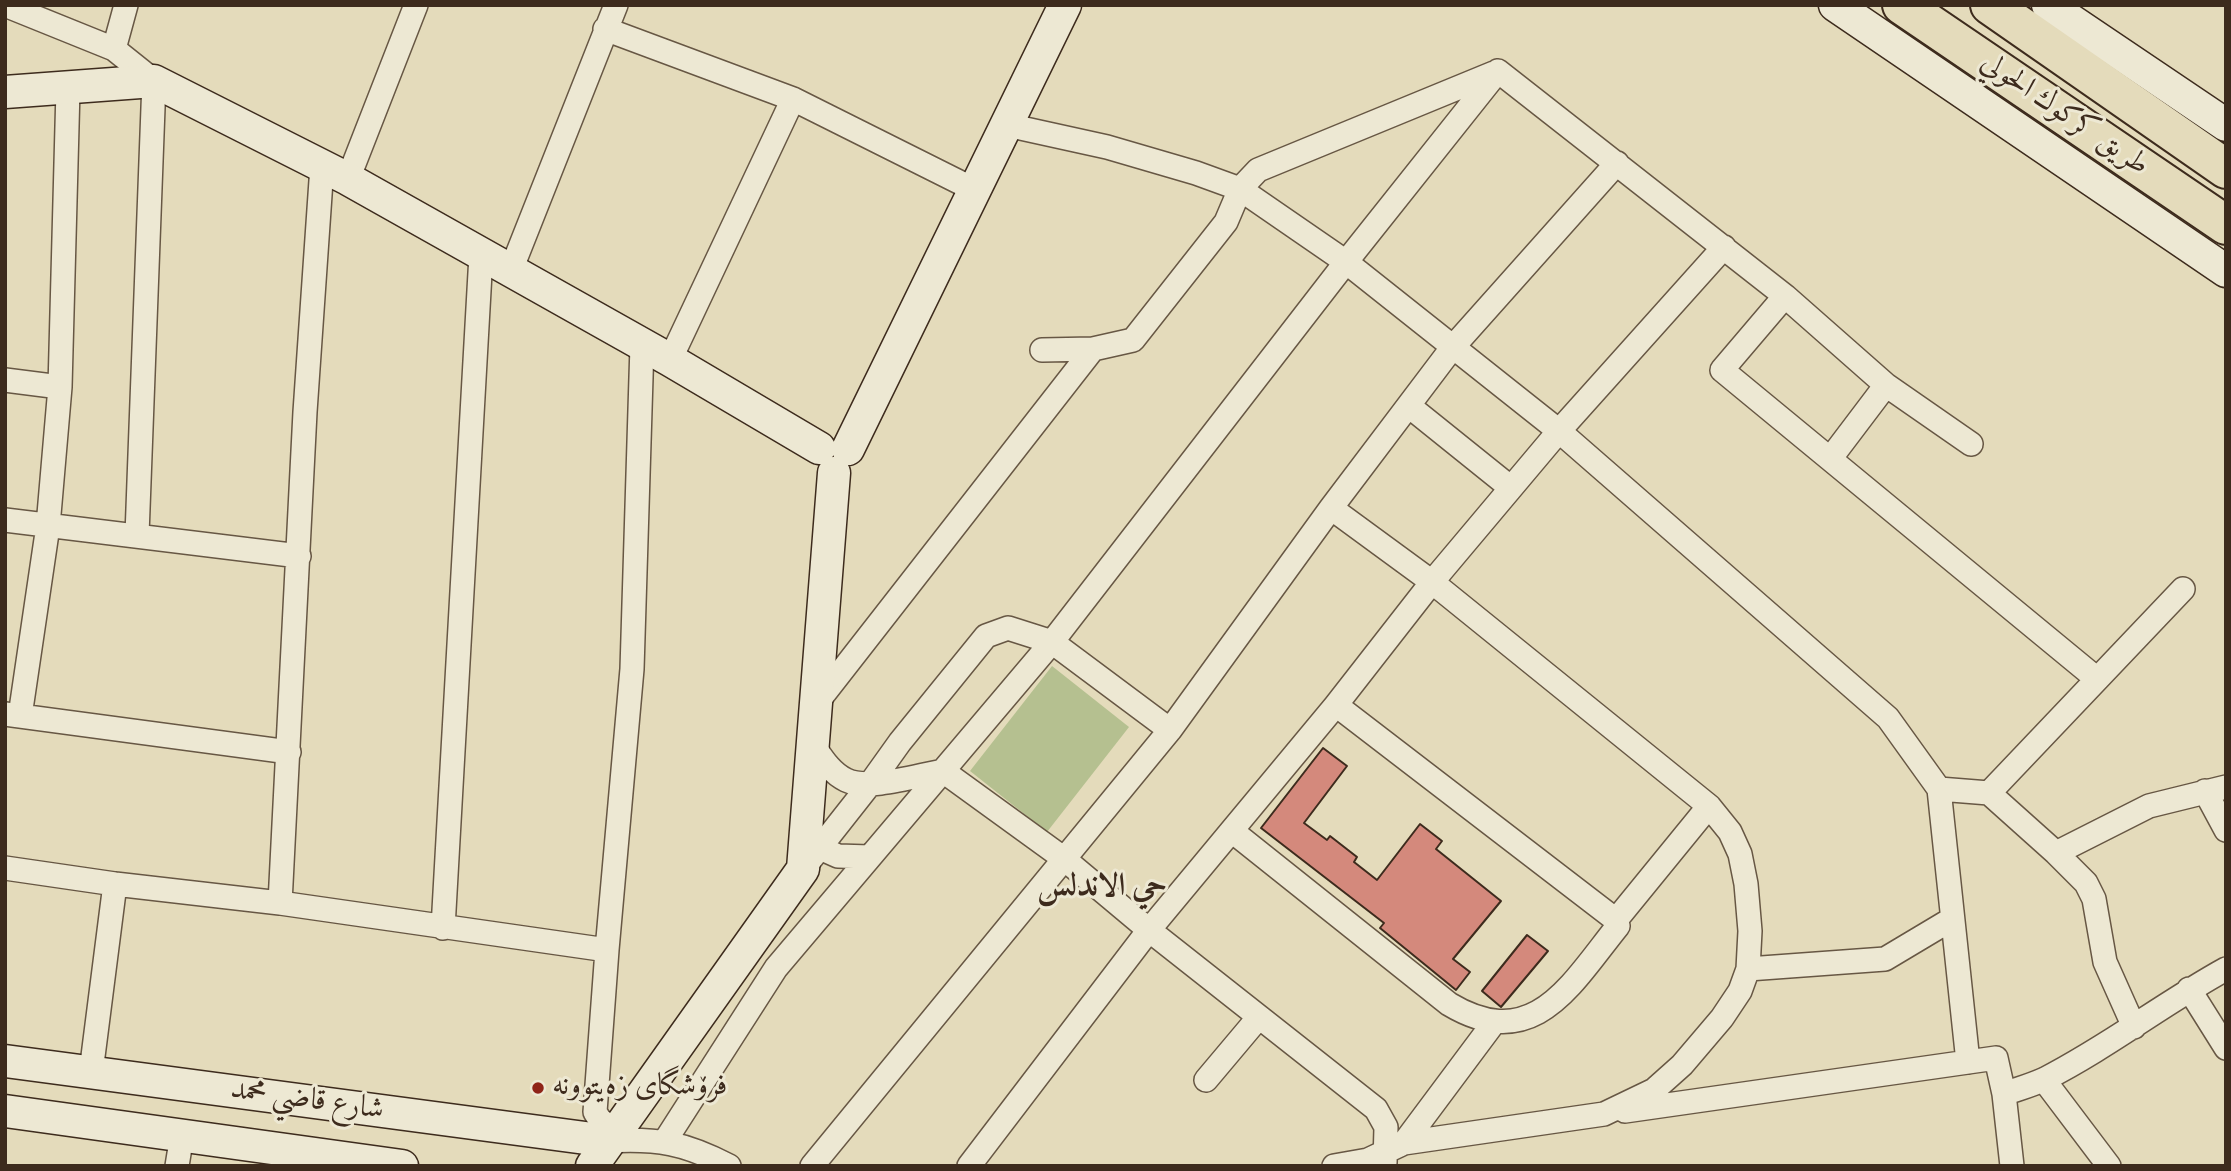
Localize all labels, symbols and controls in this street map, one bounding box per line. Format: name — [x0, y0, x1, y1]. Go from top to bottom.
street label: طريق كركوك الحولي — [1973, 45, 2155, 185]
district label: حي الاندلس — [1037, 869, 1167, 907]
place label: فرۆشگای زەیتوونە — [552, 1070, 727, 1106]
street label: شارع قاضي محمد — [228, 1072, 386, 1130]
marker: فرۆشگای زەیتوونە — [530, 1080, 546, 1096]

